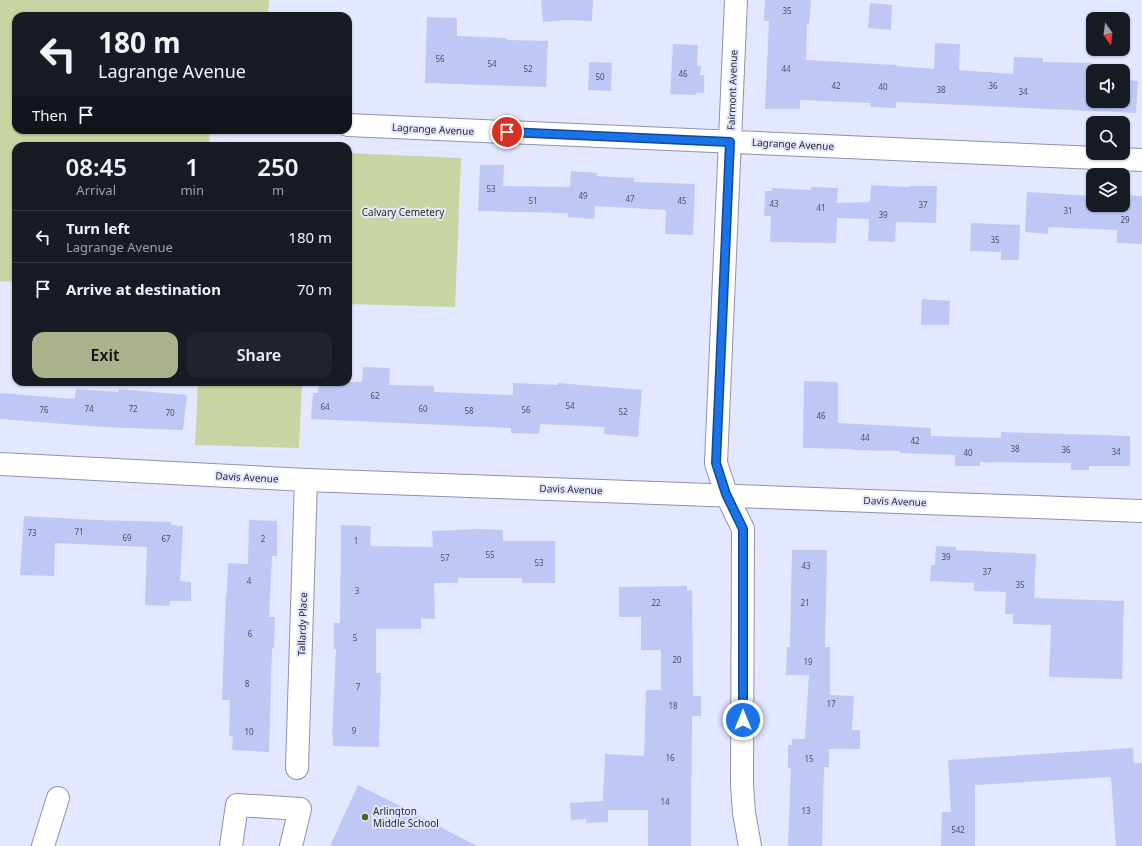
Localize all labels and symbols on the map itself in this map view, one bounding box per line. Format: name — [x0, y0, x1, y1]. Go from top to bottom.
house number: 35 — [782, 5, 792, 16]
north arrow — [1086, 12, 1130, 56]
street label: Fairmont Avenue — [724, 49, 740, 130]
house number: 56 — [435, 53, 445, 64]
house number: 54 — [487, 58, 497, 69]
house number: 52 — [523, 63, 533, 74]
house number: 44 — [781, 63, 791, 74]
house number: 46 — [678, 68, 688, 79]
house number: 50 — [595, 71, 605, 82]
house number: 42 — [831, 80, 841, 91]
house number: 36 — [988, 80, 998, 91]
house number: 40 — [878, 81, 888, 92]
house number: 38 — [936, 84, 946, 95]
house number: 34 — [1018, 86, 1028, 97]
pin — [490, 115, 524, 149]
street label: Lagrange Avenue — [392, 120, 475, 138]
street label: Lagrange Avenue — [752, 135, 835, 153]
house number: 53 — [486, 183, 496, 194]
house number: 49 — [578, 190, 588, 201]
house number: 47 — [625, 193, 635, 204]
house number: 51 — [528, 195, 538, 206]
house number: 45 — [677, 195, 687, 206]
house number: 43 — [769, 198, 779, 209]
house number: 37 — [918, 199, 928, 210]
house number: 41 — [816, 202, 826, 213]
park label: Calvary Cemetery — [362, 205, 445, 219]
house number: 31 — [1063, 205, 1073, 216]
house number: 39 — [878, 209, 888, 220]
house number: 29 — [1120, 214, 1130, 225]
house number: 35 — [990, 234, 1000, 245]
house number: 62 — [370, 390, 380, 401]
house number: 54 — [565, 400, 575, 411]
house number: 64 — [320, 401, 330, 412]
house number: 74 — [84, 403, 94, 414]
house number: 72 — [128, 403, 138, 414]
house number: 60 — [418, 403, 428, 414]
house number: 76 — [39, 404, 49, 415]
house number: 56 — [521, 404, 531, 415]
house number: 58 — [464, 405, 474, 416]
house number: 52 — [618, 406, 628, 417]
house number: 70 — [165, 407, 175, 418]
house number: 46 — [816, 410, 826, 421]
house number: 44 — [860, 432, 870, 443]
house number: 42 — [910, 435, 920, 446]
house number: 38 — [1010, 443, 1020, 454]
house number: 36 — [1061, 444, 1071, 455]
house number: 34 — [1111, 446, 1121, 457]
house number: 40 — [963, 447, 973, 458]
street label: Davis Avenue — [215, 468, 279, 486]
street label: Davis Avenue — [539, 481, 603, 497]
street label: Davis Avenue — [863, 493, 927, 509]
house number: 71 — [74, 526, 84, 537]
house number: 73 — [27, 527, 37, 538]
house number: 69 — [122, 532, 132, 543]
house number: 67 — [161, 533, 171, 544]
house number: 2 — [261, 533, 266, 544]
house number: 1 — [354, 535, 358, 546]
house number: 55 — [485, 549, 495, 560]
house number: 39 — [941, 551, 951, 562]
house number: 57 — [440, 552, 450, 563]
house number: 53 — [534, 557, 544, 568]
house number: 43 — [801, 560, 811, 571]
house number: 37 — [982, 566, 992, 577]
house number: 4 — [247, 575, 252, 586]
house number: 35 — [1015, 579, 1025, 590]
house number: 3 — [355, 585, 360, 596]
street label: Tallardy Place — [294, 592, 310, 656]
house number: 22 — [651, 597, 661, 608]
house number: 21 — [800, 597, 810, 608]
house number: 6 — [248, 628, 253, 639]
house number: 5 — [353, 632, 358, 643]
house number: 20 — [672, 654, 682, 665]
house number: 19 — [803, 656, 813, 667]
house number: 8 — [245, 678, 250, 689]
house number: 7 — [356, 681, 361, 692]
house number: 17 — [826, 698, 836, 709]
position arrow — [722, 699, 764, 741]
house number: 18 — [668, 700, 678, 711]
house number: 9 — [352, 725, 357, 736]
house number: 10 — [244, 726, 254, 737]
house number: 16 — [665, 752, 675, 763]
house number: 15 — [804, 753, 814, 764]
house number: 14 — [660, 796, 670, 807]
place label: Arlington Middle School — [373, 804, 439, 830]
house number: 13 — [801, 805, 811, 816]
marker: Arlington Middle School — [360, 812, 370, 822]
house number: 542 — [951, 824, 965, 835]

